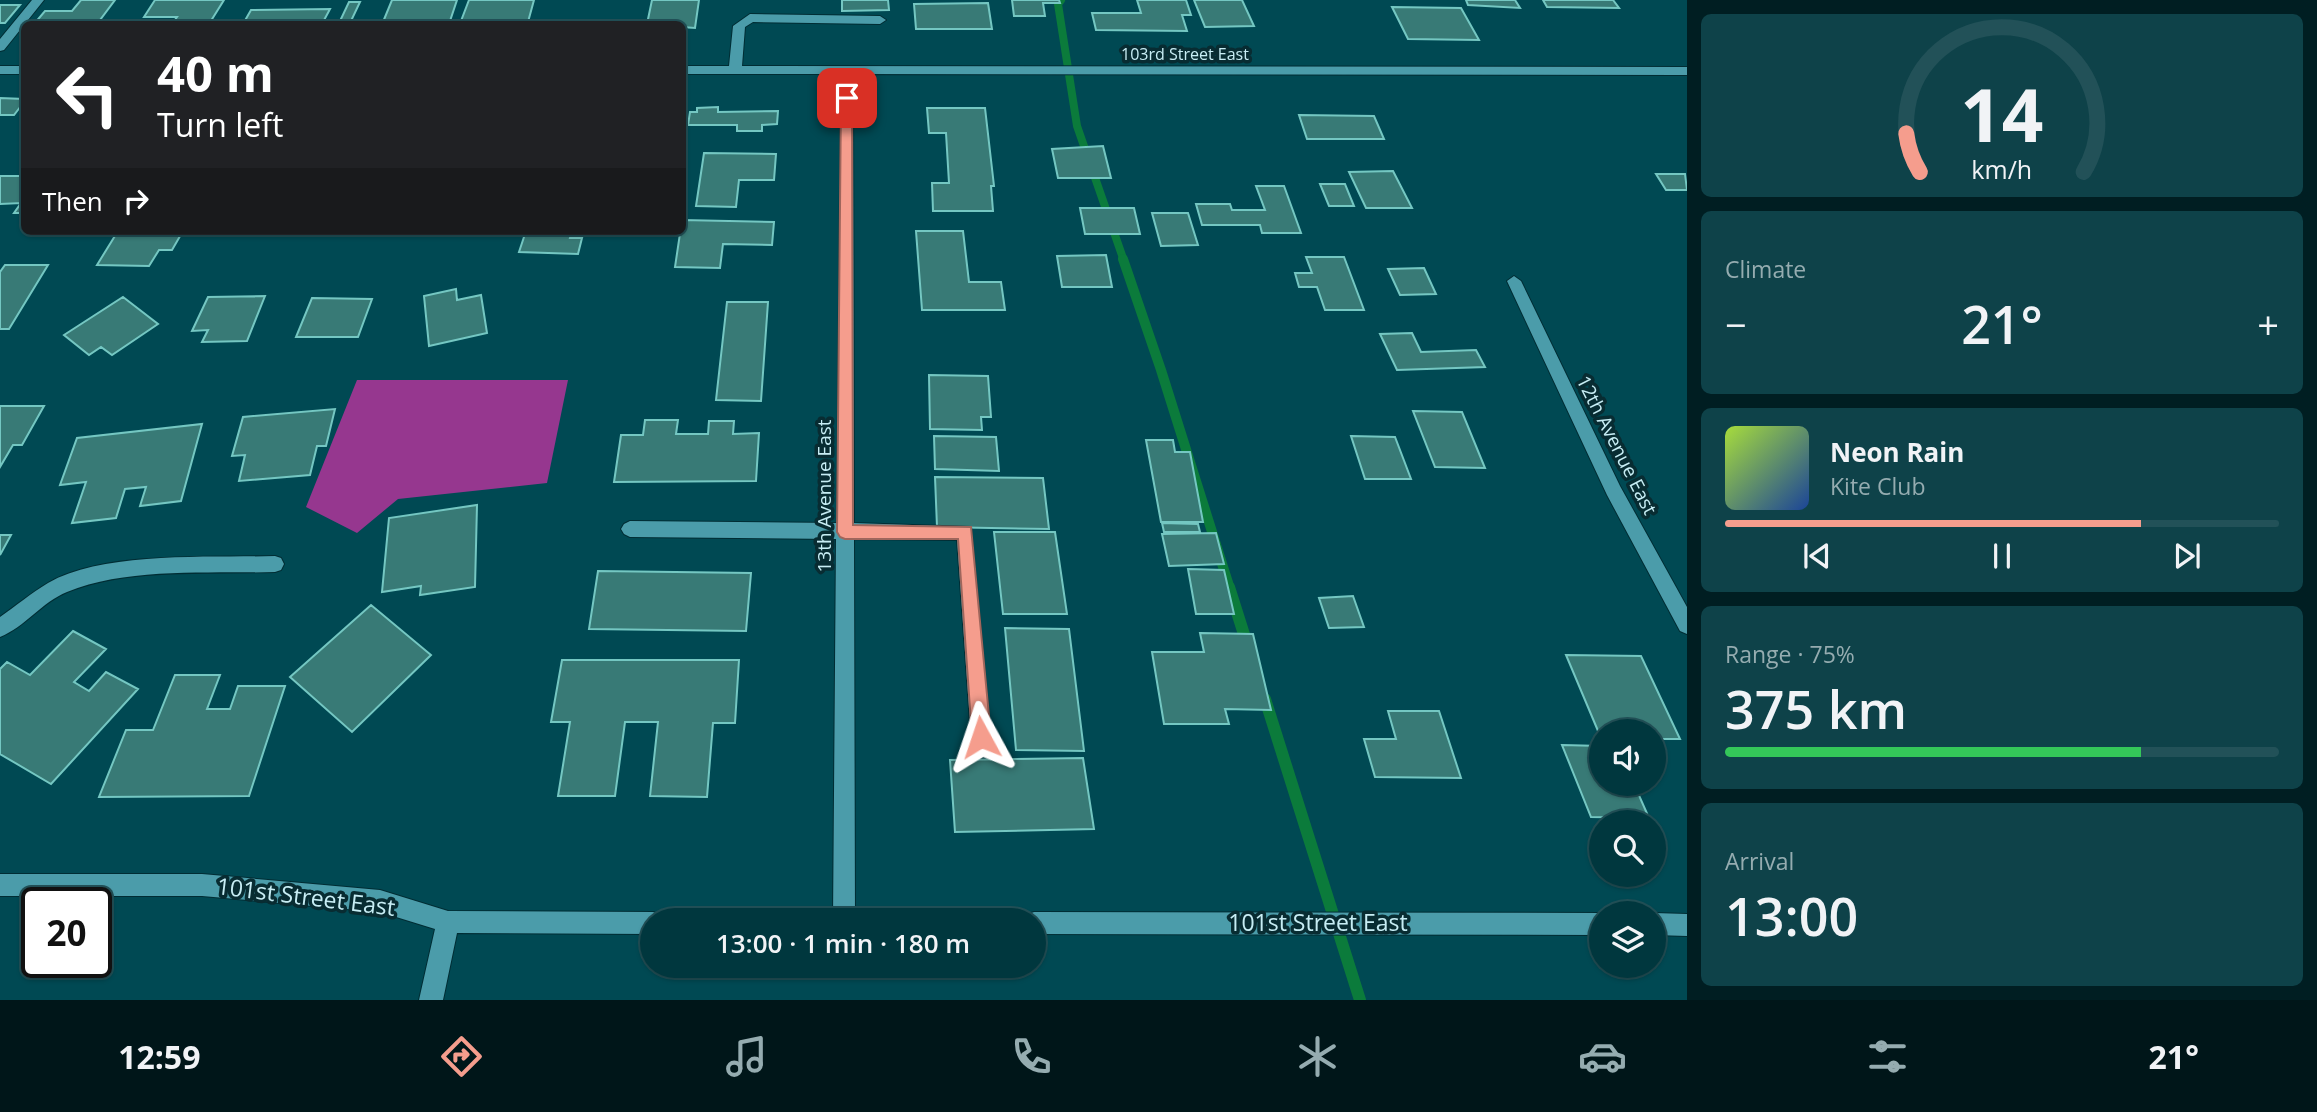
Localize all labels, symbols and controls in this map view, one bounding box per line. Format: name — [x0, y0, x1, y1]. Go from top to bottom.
text: 40 m — [157, 40, 274, 106]
street label: 103rd Street East — [1121, 43, 1249, 65]
icon: left — [42, 49, 133, 140]
text: 14 — [1960, 64, 2044, 163]
pin — [817, 68, 877, 128]
icon: arrive — [828, 79, 866, 117]
text: Turn left — [157, 103, 283, 146]
text: km/h — [1972, 151, 2032, 185]
icon: right — [117, 182, 155, 220]
text: Then — [42, 183, 103, 219]
text: Climate — [1725, 253, 1806, 285]
text: 21° — [1961, 288, 2043, 359]
text: − — [1725, 298, 1747, 350]
text: + — [2257, 298, 2279, 350]
street label: 12th Avenue East — [1571, 371, 1663, 519]
street label: 13th Avenue East — [811, 419, 837, 573]
text: Neon Rain — [1830, 434, 1964, 470]
text: Kite Club — [1830, 470, 1925, 502]
icon: previous — [1798, 537, 1836, 575]
icon: pause — [1983, 537, 2021, 575]
icon: next — [2168, 537, 2206, 575]
text: Range · 75% — [1725, 638, 1855, 670]
text: 375 km — [1725, 673, 1907, 744]
position arrow — [944, 700, 1018, 774]
map controls — [1589, 719, 1666, 978]
button: sound — [1589, 719, 1666, 796]
button: search — [1589, 810, 1666, 887]
text: Arrival — [1725, 845, 1794, 877]
street label: 101st Street East — [215, 869, 397, 923]
text: 13:00 — [1725, 880, 1858, 951]
speed limit sign: 20 — [21, 887, 112, 978]
button: layers — [1589, 901, 1666, 978]
street label: 101st Street East — [1228, 906, 1408, 938]
text: 13:00 · 1 min · 180 m — [716, 925, 970, 961]
icon: directions — [437, 1032, 486, 1081]
icon: music — [722, 1032, 771, 1081]
icon: phone — [1007, 1032, 1056, 1081]
icon: climate — [1293, 1032, 1342, 1081]
icon: car — [1578, 1032, 1627, 1081]
icon: filters — [1863, 1032, 1912, 1081]
text: 12:59 — [118, 1035, 200, 1078]
text: 21° — [2149, 1035, 2199, 1078]

